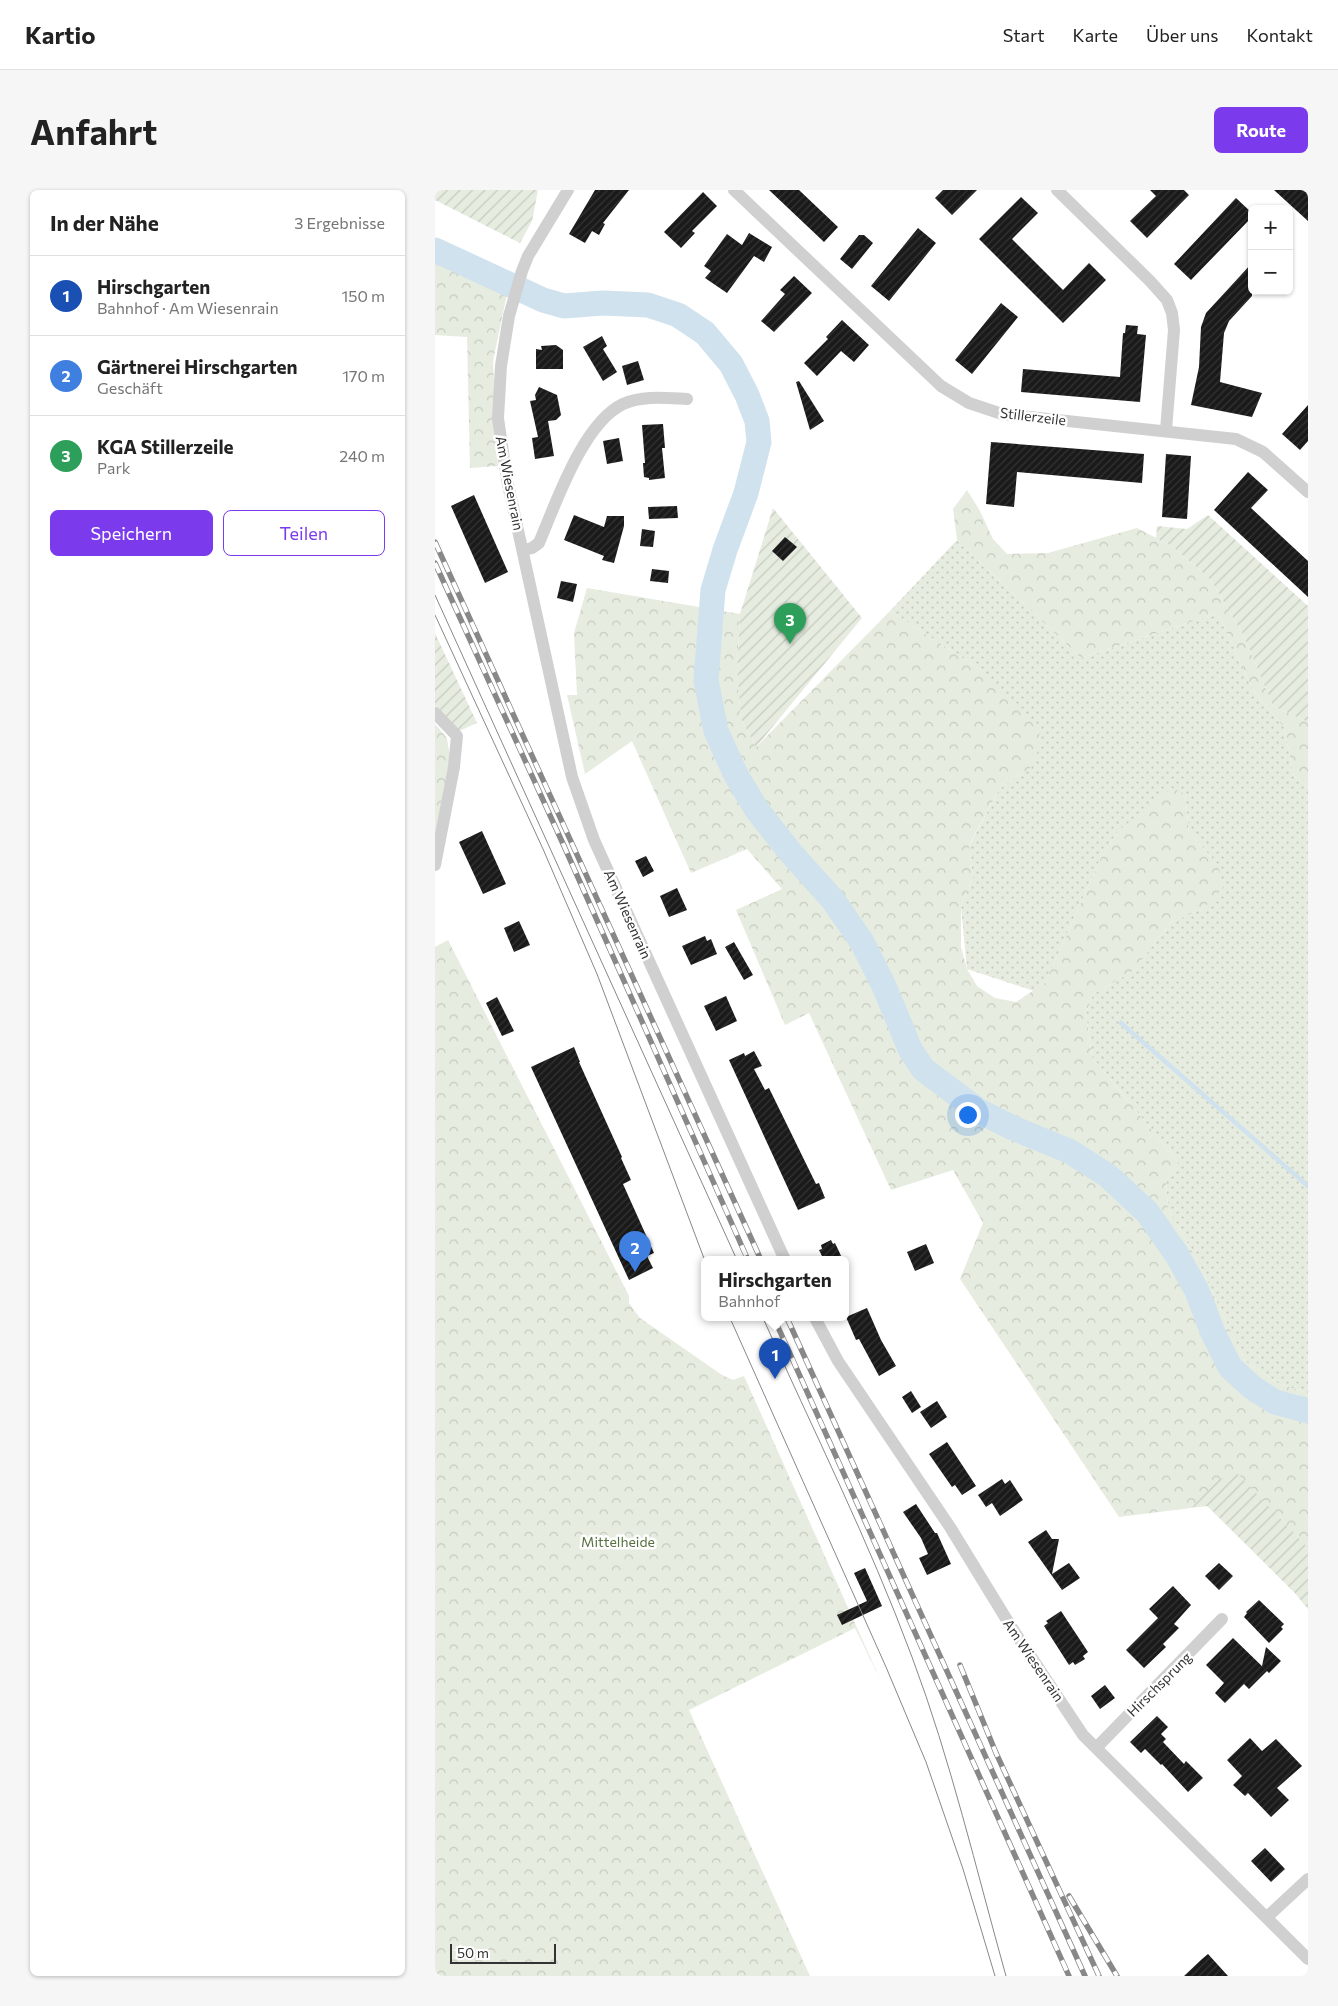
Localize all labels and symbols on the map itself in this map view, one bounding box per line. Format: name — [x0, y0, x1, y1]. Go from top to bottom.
street label: Stillerzeile — [999, 404, 1067, 428]
street label: Am Wiesenrain — [492, 434, 528, 532]
pin: 3 — [774, 603, 806, 644]
street label: Am Wiesenrain — [601, 867, 655, 961]
your location — [955, 1102, 981, 1128]
pin: 2 — [619, 1231, 651, 1272]
pin: 1 — [759, 1338, 791, 1379]
park label: Mittelheide — [581, 1533, 655, 1550]
street label: Am Wiesenrain — [1000, 1615, 1068, 1705]
street label: Hirschsprung — [1123, 1648, 1195, 1720]
scale bar — [450, 1941, 556, 1964]

